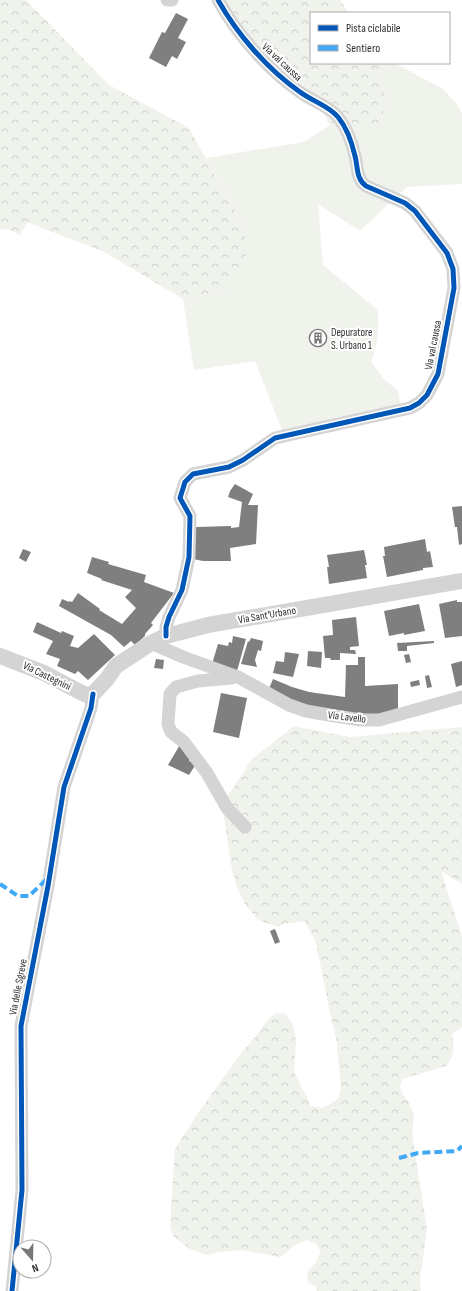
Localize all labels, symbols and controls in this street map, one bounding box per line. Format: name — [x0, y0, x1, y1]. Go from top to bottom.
legend — [310, 12, 450, 64]
text: Pista ciclabile — [346, 21, 401, 36]
street label: Via val caussa — [259, 40, 305, 84]
text: Sentiero — [346, 41, 380, 56]
street label: Via val caussa — [422, 319, 444, 371]
place label: Depuratore S. Urbano 1 — [331, 326, 372, 352]
building icon: Depuratore S. Urbano 1 — [308, 328, 328, 348]
street label: Via Sant'Urbano — [237, 603, 297, 626]
street label: Via Castegnini — [21, 659, 73, 693]
street label: Via Lavello — [327, 708, 367, 726]
street label: Via delle Sgreve — [6, 958, 30, 1016]
north arrow — [12, 1239, 52, 1279]
text: N — [30, 1261, 40, 1275]

